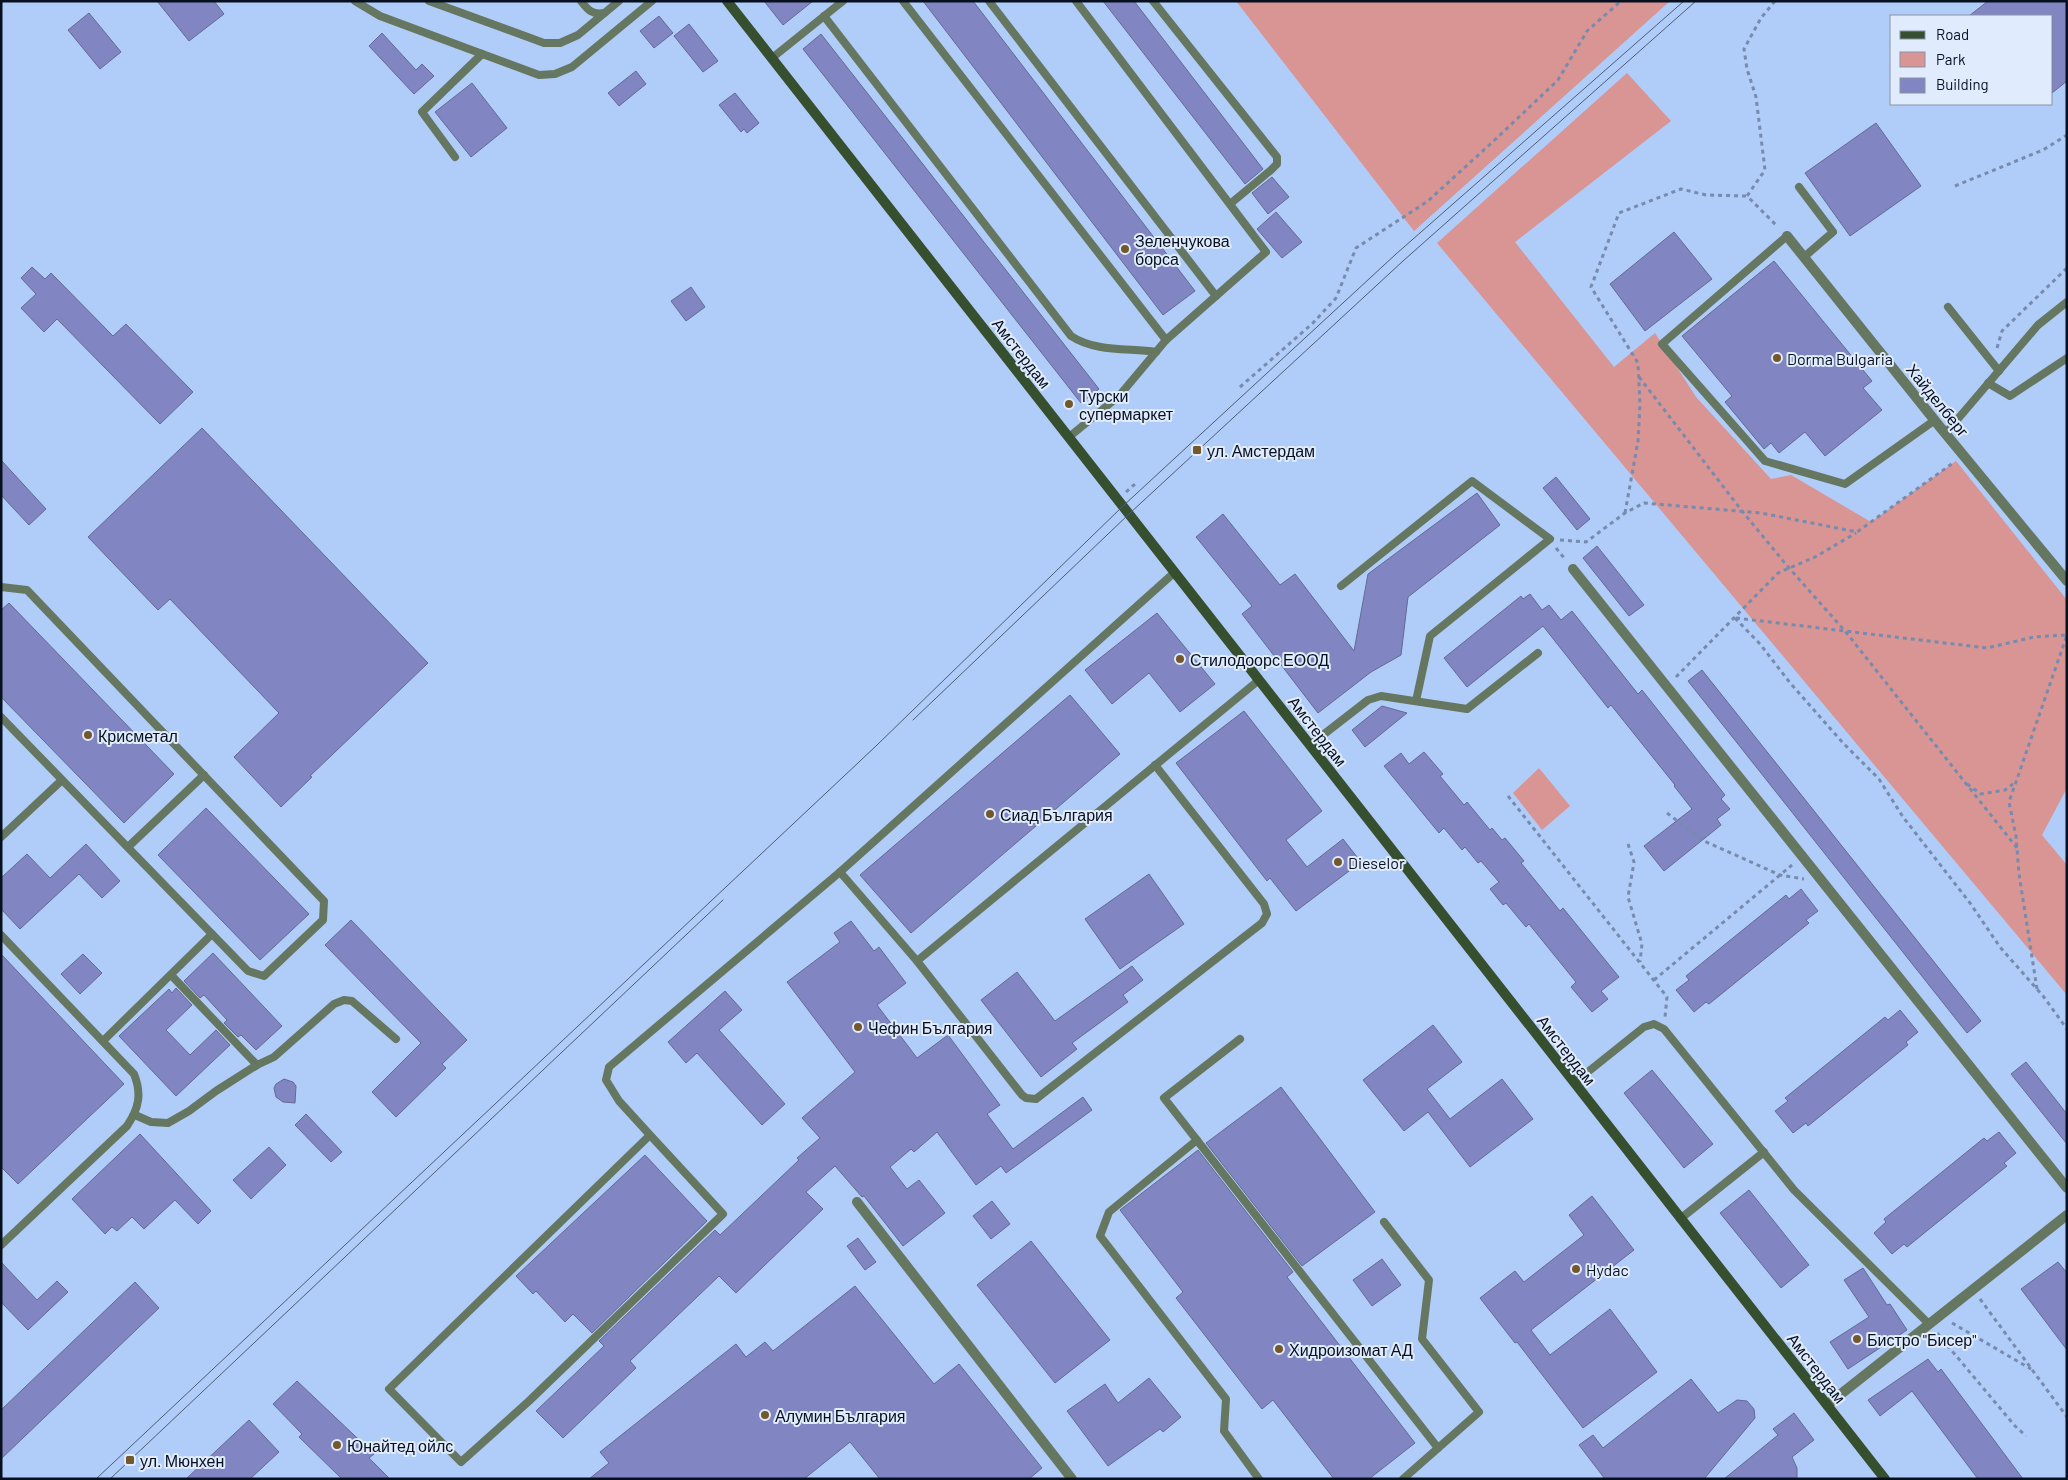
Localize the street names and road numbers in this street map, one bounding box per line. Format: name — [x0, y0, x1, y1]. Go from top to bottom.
street label: Амстердам — [989, 314, 1055, 392]
street label: Хайделберг — [1903, 360, 1973, 440]
street label: Амстердам — [1285, 692, 1351, 770]
street label: Амстердам — [1534, 1011, 1600, 1089]
street label: Амстердам — [1784, 1329, 1850, 1407]

